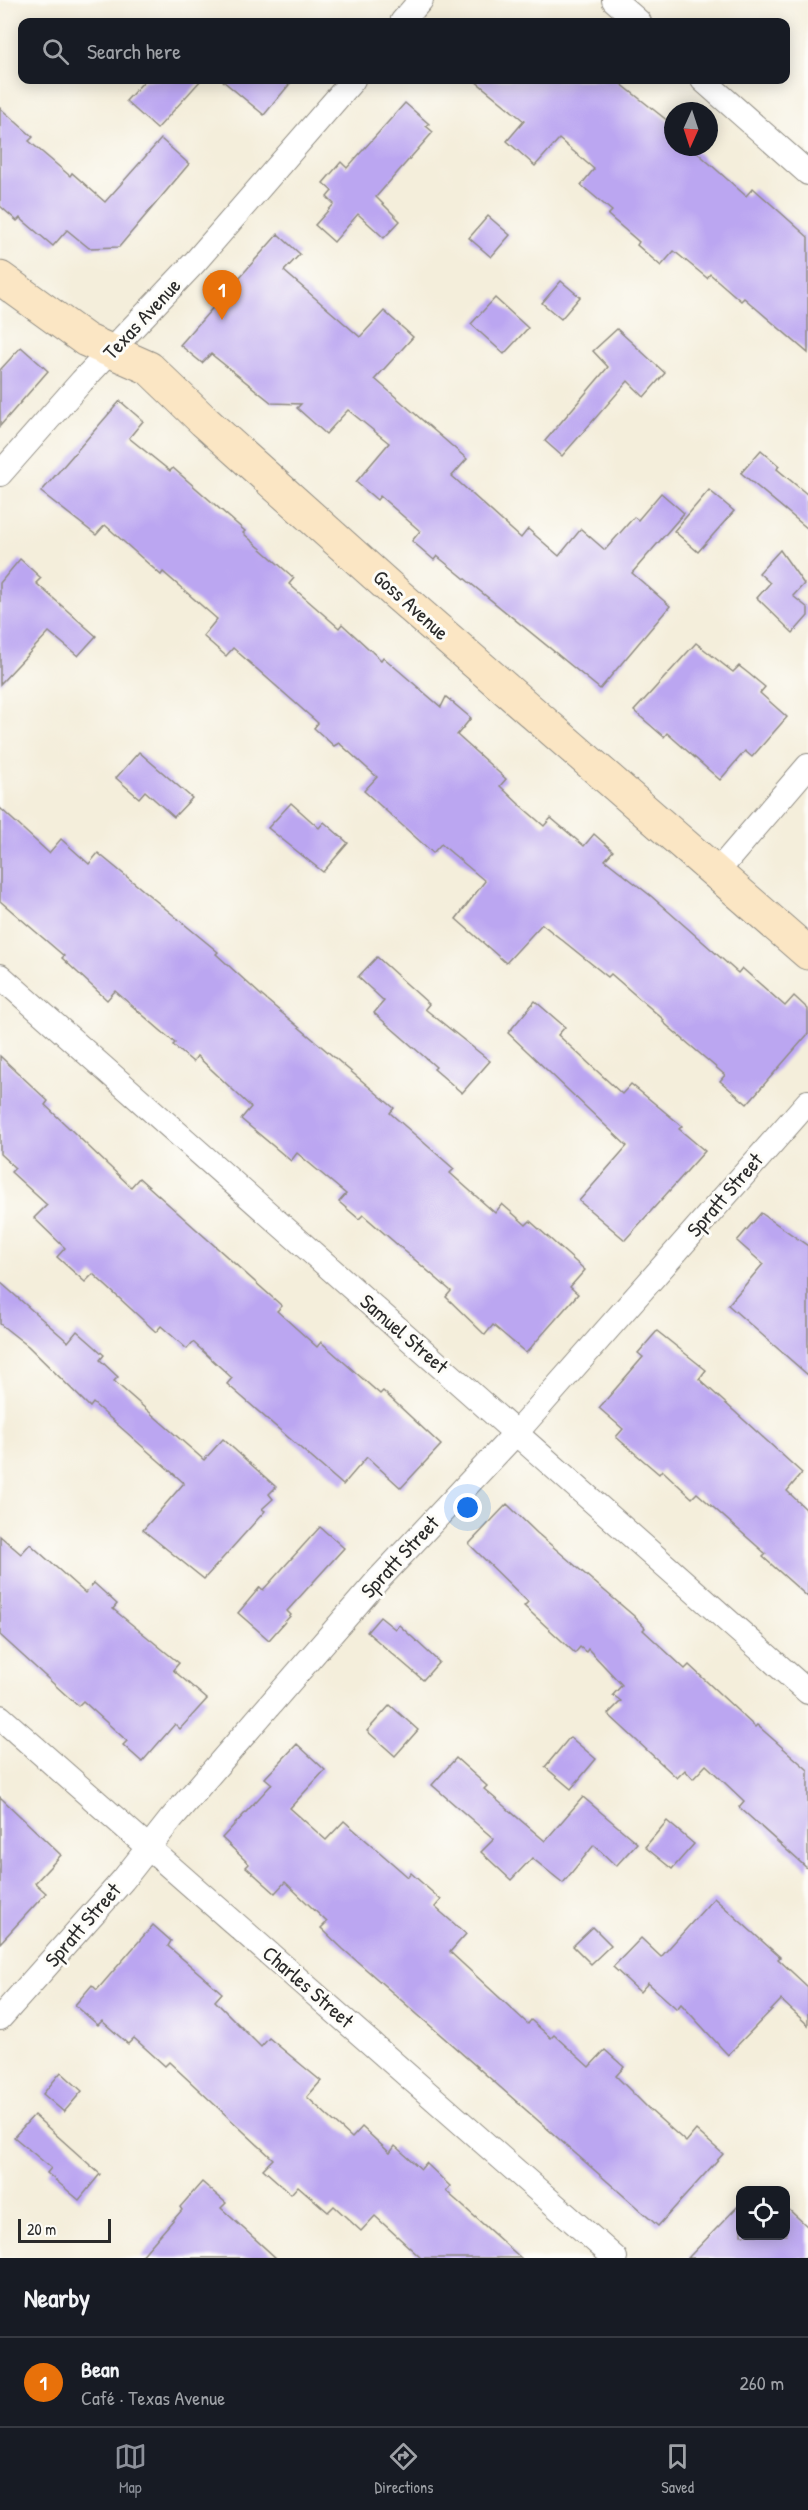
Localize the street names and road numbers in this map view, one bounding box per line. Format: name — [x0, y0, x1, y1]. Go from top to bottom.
street label: Texas Avenue — [96, 271, 187, 366]
street label: Goss Avenue — [367, 563, 456, 646]
street label: Spratt Street — [680, 1146, 770, 1243]
street label: Samuel Street — [354, 1287, 455, 1381]
street label: Spratt Street — [354, 1509, 446, 1604]
street label: Spratt Street — [38, 1876, 128, 1973]
street label: Charles Street — [256, 1939, 361, 2035]

